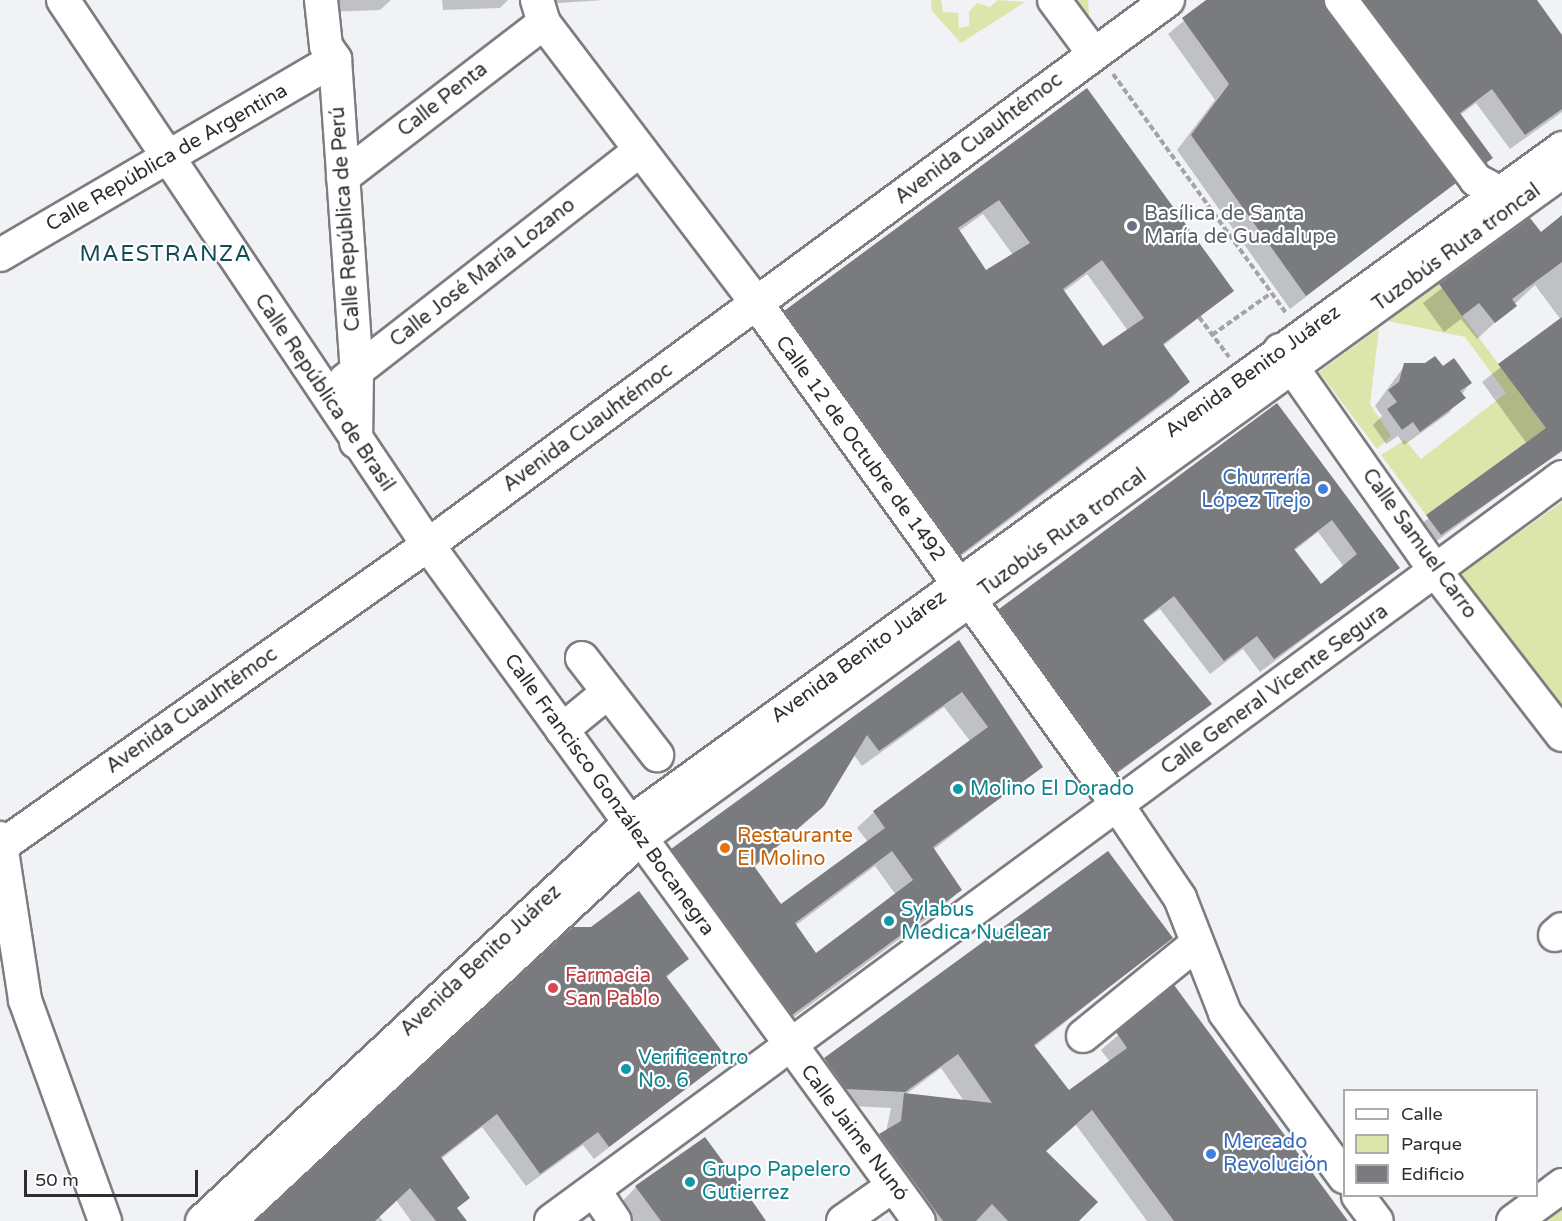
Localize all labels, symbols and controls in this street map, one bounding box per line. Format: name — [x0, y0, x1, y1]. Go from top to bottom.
street label: Calle Penta — [393, 58, 493, 142]
street label: Avenida Cuauhtémoc — [891, 68, 1067, 210]
street label: Calle República de Argentina — [42, 79, 292, 237]
street label: Calle República de Perú — [326, 106, 366, 332]
street label: Tuzobús Ruta troncal — [1368, 179, 1546, 317]
street label: Calle José María Lozano — [386, 193, 580, 353]
place label: Basílica de Santa María de Guadalupe — [1144, 202, 1336, 249]
marker: Basílica de Santa María de Guadalupe — [1125, 219, 1139, 233]
district label: MAESTRANZA — [79, 242, 253, 268]
street label: Calle República de Brasil — [249, 290, 399, 496]
street label: Avenida Benito Juárez — [1161, 300, 1345, 444]
street label: Calle 12 de Octubre de 1492 — [770, 331, 950, 567]
street label: Avenida Cuauhtémoc — [499, 359, 677, 497]
street label: Tuzobús Ruta troncal — [974, 464, 1152, 602]
street label: Calle Samuel Carro — [1357, 464, 1481, 624]
place label: Churrería López Trejo — [1201, 466, 1311, 513]
marker: Churrería López Trejo — [1316, 482, 1330, 496]
street label: Avenida Benito Juárez — [767, 585, 951, 729]
street label: Calle General Vicente Segura — [1157, 600, 1393, 780]
street label: Avenida Cuauhtémoc — [102, 643, 282, 779]
street label: Calle Francisco González Bocanegra — [499, 649, 719, 941]
place label: Molino El Dorado — [970, 777, 1134, 801]
marker: Molino El Dorado — [951, 782, 965, 796]
place label: Restaurante El Molino — [737, 825, 853, 872]
marker: Restaurante El Molino — [718, 841, 732, 855]
street label: Avenida Benito Juárez — [396, 880, 566, 1042]
place label: Sylabus Medica Nuclear — [901, 898, 1050, 945]
marker: Sylabus Medica Nuclear — [882, 914, 896, 928]
place label: Farmacia San Pablo — [565, 964, 660, 1011]
marker: Farmacia San Pablo — [546, 981, 560, 995]
place label: Verificentro No. 6 — [638, 1046, 748, 1093]
street label: Calle Jaime Nunó — [795, 1060, 913, 1206]
marker: Verificentro No. 6 — [619, 1062, 633, 1076]
legend — [1343, 1089, 1538, 1197]
text: Calle — [1401, 1103, 1443, 1125]
place label: Mercado Revolución — [1223, 1130, 1328, 1177]
text: Parque — [1401, 1133, 1462, 1155]
marker: Mercado Revolución — [1204, 1147, 1218, 1161]
scale bar — [27, 1158, 201, 1196]
place label: Grupo Papelero Gutierrez — [702, 1158, 851, 1205]
text: Edificio — [1401, 1163, 1465, 1185]
text: 50 m — [35, 1169, 79, 1191]
marker: Grupo Papelero Gutierrez — [683, 1175, 697, 1189]

